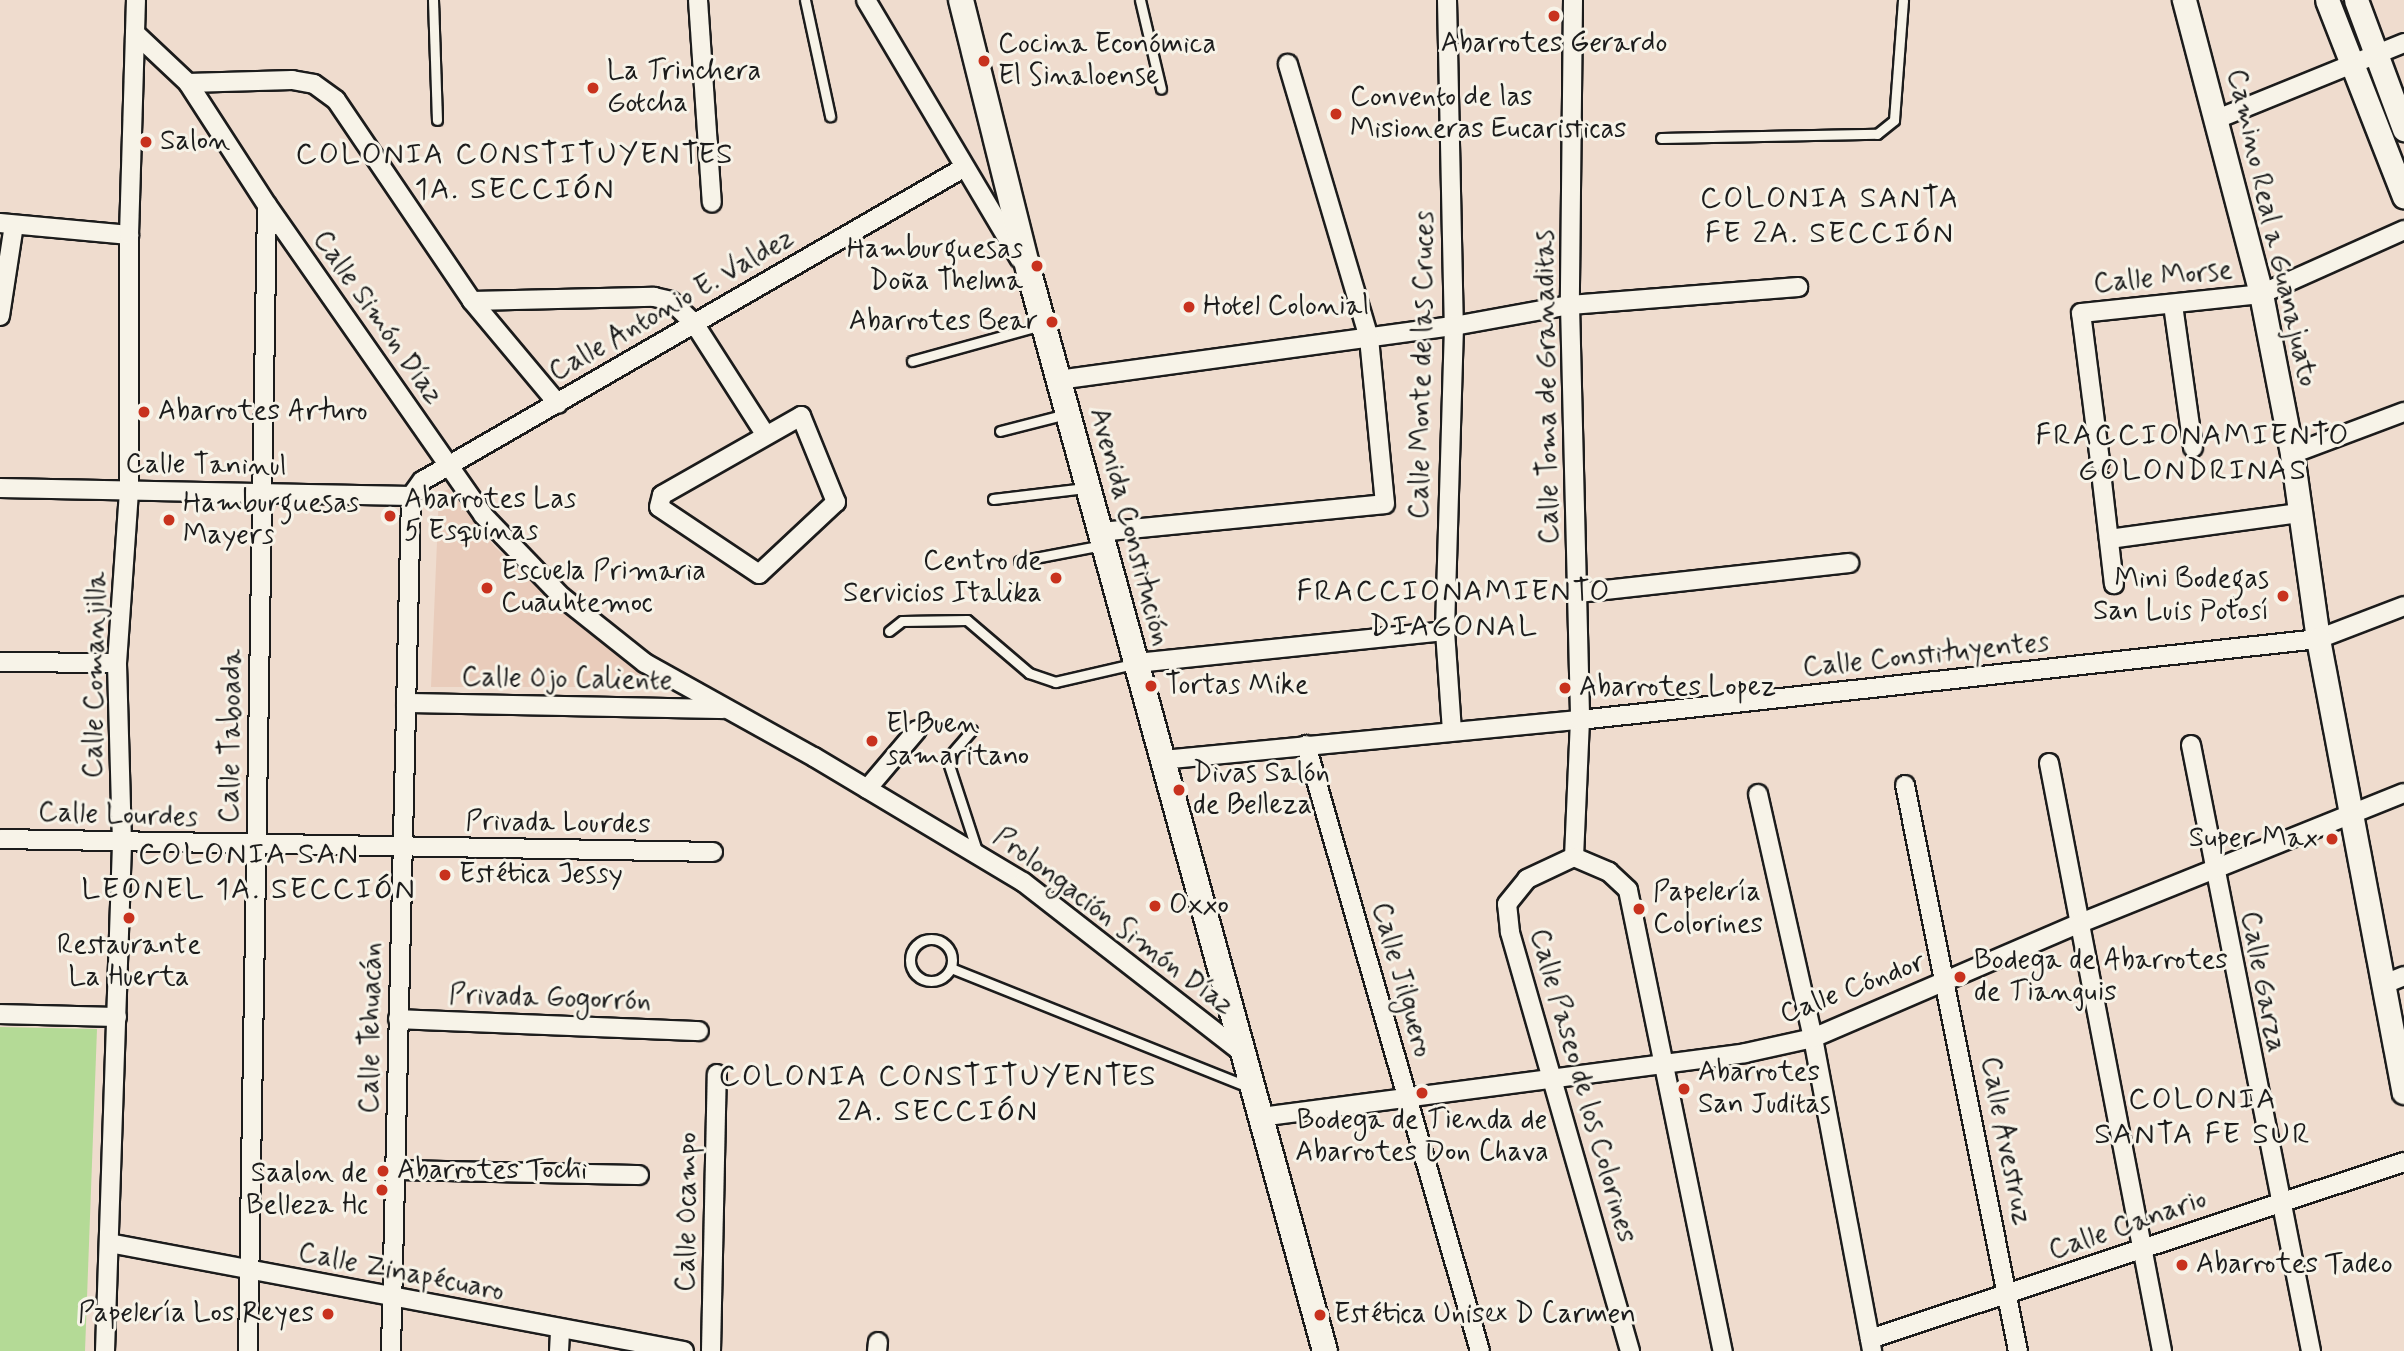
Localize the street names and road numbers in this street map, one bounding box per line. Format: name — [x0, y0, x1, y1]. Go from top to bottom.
street label: Camino Real a Guanajuato — [2218, 67, 2324, 389]
street label: Calle Monte de las Cruces — [1404, 210, 1442, 520]
street label: Calle Antonio E. Valdez — [543, 222, 801, 390]
street label: Calle Simón Díaz — [304, 224, 450, 412]
street label: Calle Toma de Granaditas — [1529, 232, 1567, 542]
street label: Calle Morse — [2092, 254, 2234, 302]
street label: Avenida Constitución — [1081, 404, 1177, 650]
street label: Calle Taninul — [125, 448, 287, 484]
street label: Calle Comanjilla — [77, 572, 115, 778]
street label: Calle Constituyentes — [1801, 626, 2051, 686]
street label: Calle Taboada — [214, 652, 250, 820]
street label: Calle Ojo Caliente — [458, 661, 676, 699]
street label: Calle Lourdes — [38, 796, 198, 836]
street label: Privada Lourdes — [464, 806, 652, 842]
street label: Prolongación Simón Díaz — [987, 821, 1239, 1023]
street label: Calle Jilguero — [1363, 900, 1439, 1060]
street label: Calle Garza — [2232, 911, 2292, 1053]
street label: Calle Paseo de los Colorines — [1521, 925, 1643, 1247]
street label: Calle Tehuacán — [354, 942, 390, 1114]
street label: Calle Cóndor — [1776, 946, 1930, 1032]
street label: Privada Gogorrón — [448, 979, 652, 1019]
street label: Calle Avestruz — [1972, 1055, 2038, 1227]
street label: Calle Ocampo — [670, 1132, 706, 1292]
street label: Calle Canario — [2046, 1184, 2210, 1268]
street label: Calle Zinapécuaro — [296, 1237, 506, 1309]

